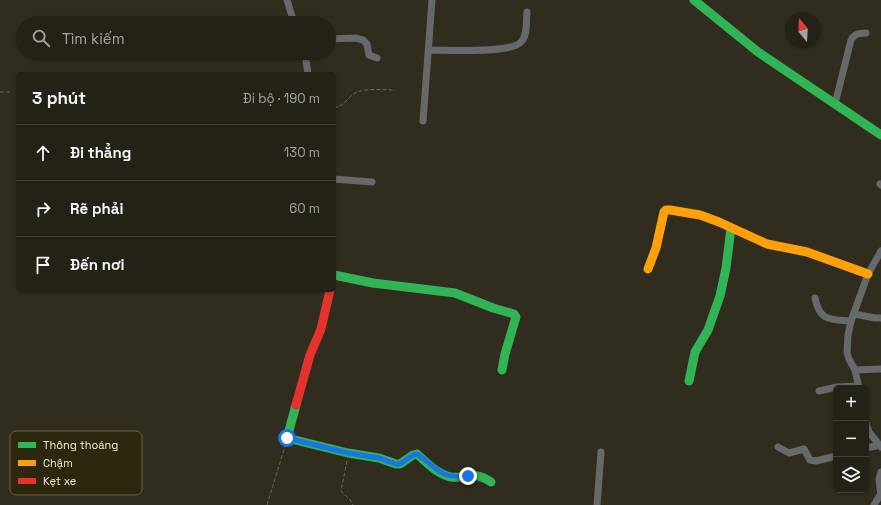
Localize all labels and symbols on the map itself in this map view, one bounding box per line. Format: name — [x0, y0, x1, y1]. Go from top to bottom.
north arrow — [785, 12, 821, 48]
route start — [278, 429, 296, 447]
legend — [10, 431, 142, 495]
text: Thông thoáng — [43, 438, 118, 452]
text: Chậm — [43, 456, 73, 470]
route end — [459, 467, 477, 485]
text: Kẹt xe — [43, 474, 76, 488]

